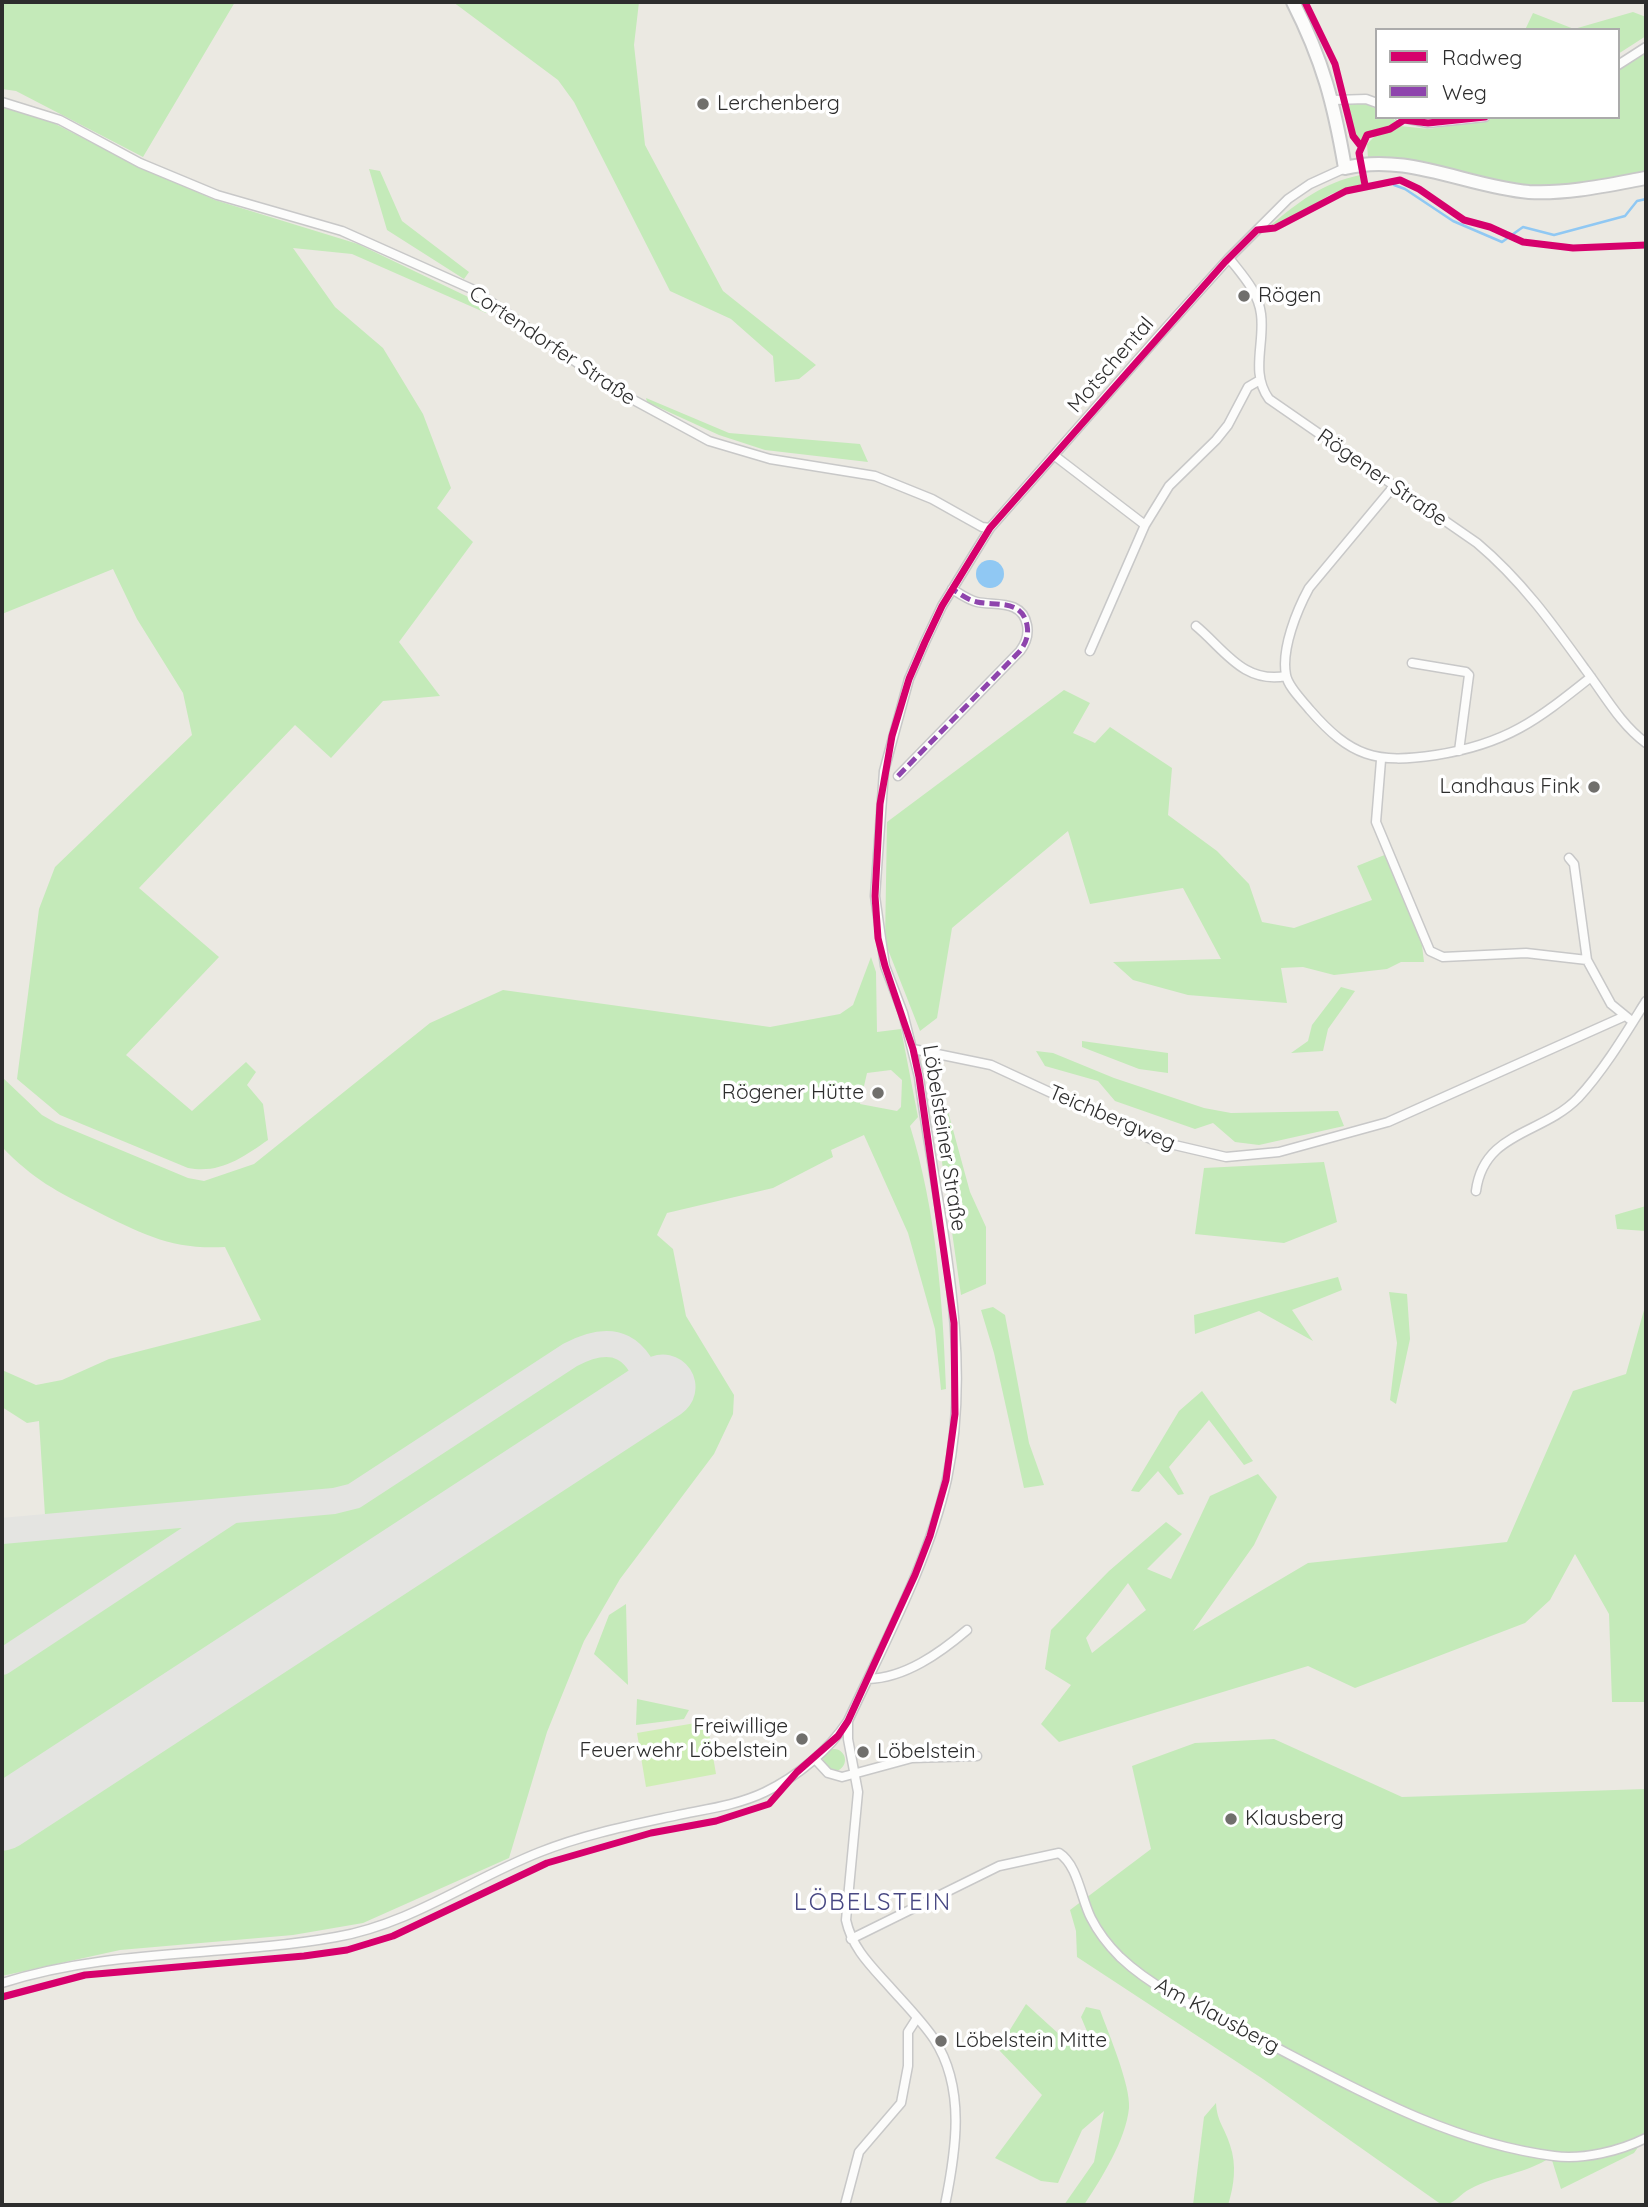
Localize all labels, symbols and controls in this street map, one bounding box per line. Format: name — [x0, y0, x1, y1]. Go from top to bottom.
legend — [1375, 28, 1620, 119]
text: Radweg — [1442, 44, 1522, 70]
text: Weg — [1442, 79, 1487, 105]
place label: Lerchenberg — [717, 91, 840, 117]
marker: Lerchenberg — [695, 96, 711, 112]
street label: Cortendorfer Straße — [464, 281, 640, 411]
place label: Rögen — [1258, 283, 1321, 309]
marker: Rögen — [1236, 288, 1252, 304]
street label: Motschental — [1062, 312, 1160, 418]
street label: Rögener Straße — [1312, 424, 1452, 532]
place label: Landhaus Fink — [1440, 774, 1580, 800]
marker: Landhaus Fink — [1586, 779, 1602, 795]
street label: Löbelsteiner Straße — [917, 1043, 971, 1233]
place label: Rögener Hütte — [722, 1080, 864, 1106]
street label: Teichbergweg — [1045, 1080, 1179, 1156]
marker: Rögener Hütte — [870, 1085, 886, 1101]
place label: Freiwillige Feuerwehr Löbelstein — [580, 1714, 788, 1764]
marker: Freiwillige Feuerwehr Löbelstein — [794, 1731, 810, 1747]
place label: Löbelstein — [877, 1739, 976, 1765]
marker: Löbelstein — [855, 1744, 871, 1760]
place label: Klausberg — [1245, 1806, 1344, 1832]
marker: Klausberg — [1223, 1811, 1239, 1827]
district label: LÖBELSTEIN — [795, 1889, 951, 1917]
street label: Am Klausberg — [1150, 1973, 1284, 2059]
place label: Löbelstein Mitte — [955, 2028, 1107, 2054]
marker: Löbelstein Mitte — [933, 2033, 949, 2049]

